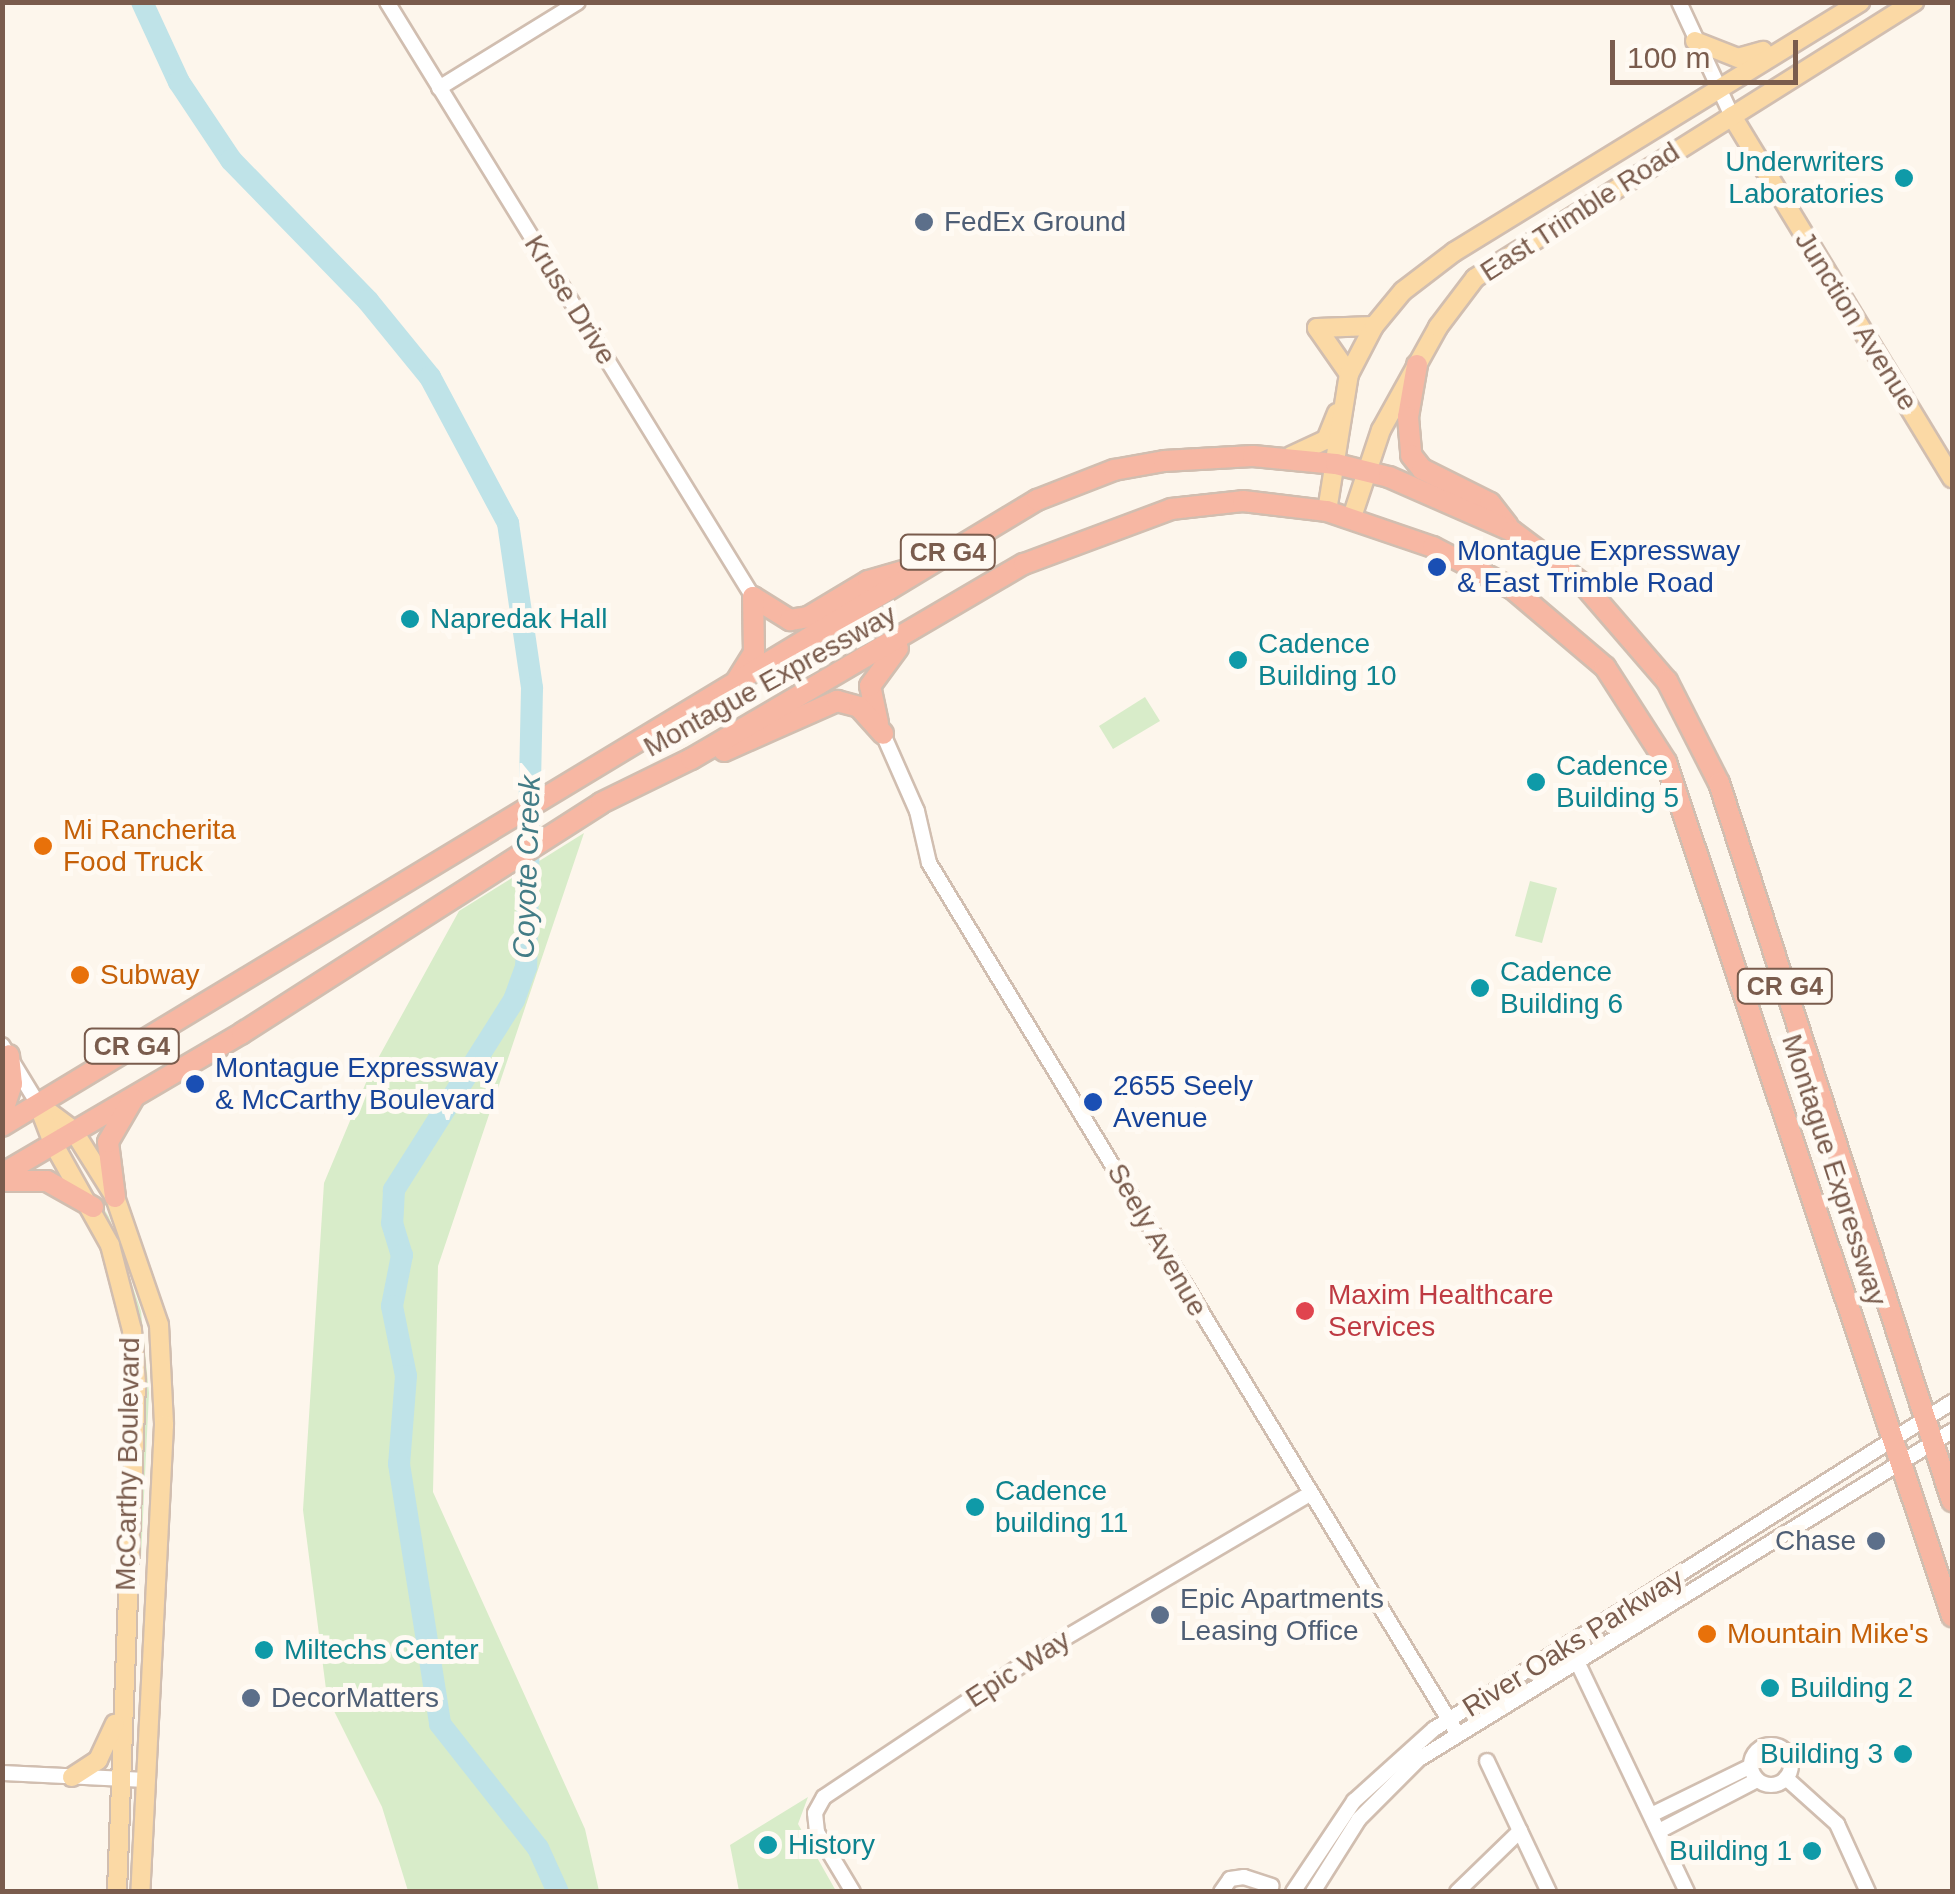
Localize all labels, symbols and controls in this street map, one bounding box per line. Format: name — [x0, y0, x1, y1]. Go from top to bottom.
scale bar — [1615, 20, 1802, 82]
text: 100 m — [1627, 41, 1710, 74]
street label: East Trimble Road — [1474, 135, 1686, 289]
place label: Underwriters Laboratories — [1725, 145, 1884, 211]
marker: Underwriters Laboratories — [1893, 167, 1915, 189]
place label: FedEx Ground — [944, 205, 1126, 239]
marker: FedEx Ground — [913, 211, 935, 233]
street label: Junction Avenue — [1787, 225, 1925, 417]
street label: Kruse Drive — [517, 229, 623, 371]
road number: CR G4 — [898, 532, 998, 572]
place label: Montague Expressway & East Trimble Road — [1457, 534, 1740, 600]
marker: Montague Expressway & East Trimble Road — [1426, 556, 1448, 578]
street label: Montague Expressway — [638, 598, 902, 764]
place label: Napredak Hall — [430, 602, 607, 636]
marker: Napredak Hall — [399, 608, 421, 630]
place label: Cadence Building 10 — [1258, 627, 1397, 693]
marker: Cadence Building 10 — [1227, 649, 1249, 671]
place label: Cadence Building 5 — [1556, 749, 1679, 815]
marker: Cadence Building 5 — [1525, 771, 1547, 793]
water label: Coyote Creek — [506, 775, 548, 959]
place label: Mi Rancherita Food Truck — [63, 813, 236, 879]
marker: Mi Rancherita Food Truck — [32, 835, 54, 857]
place label: Cadence Building 6 — [1500, 955, 1623, 1021]
place label: Subway — [100, 958, 200, 992]
marker: Subway — [69, 964, 91, 986]
road number: CR G4 — [1735, 966, 1835, 1006]
marker: Cadence Building 6 — [1469, 977, 1491, 999]
road number: CR G4 — [82, 1026, 182, 1066]
street label: Montague Expressway — [1774, 1030, 1894, 1310]
place label: Montague Expressway & McCarthy Boulevard — [215, 1051, 498, 1117]
place label: 2655 Seely Avenue — [1113, 1069, 1253, 1135]
marker: Montague Expressway & McCarthy Boulevard — [184, 1073, 206, 1095]
marker: 2655 Seely Avenue — [1082, 1091, 1104, 1113]
street label: Seely Avenue — [1099, 1157, 1215, 1323]
place label: Maxim Healthcare Services — [1328, 1278, 1554, 1344]
marker: Maxim Healthcare Services — [1292, 1298, 1318, 1324]
street label: McCarthy Boulevard — [109, 1337, 147, 1591]
place label: Cadence building 11 — [995, 1474, 1128, 1540]
marker: Cadence building 11 — [964, 1496, 986, 1518]
place label: Chase — [1775, 1524, 1856, 1558]
marker: Chase — [1865, 1530, 1887, 1552]
street label: River Oaks Parkway — [1457, 1562, 1689, 1724]
place label: Epic Apartments Leasing Office — [1180, 1582, 1385, 1648]
marker: Epic Apartments Leasing Office — [1149, 1604, 1171, 1626]
place label: Mountain Mike's — [1727, 1617, 1928, 1651]
street label: Epic Way — [960, 1623, 1076, 1715]
marker: Mountain Mike's — [1696, 1623, 1718, 1645]
place label: Miltechs Center — [284, 1633, 479, 1667]
marker: Miltechs Center — [253, 1639, 275, 1661]
place label: Building 2 — [1790, 1671, 1913, 1705]
marker: Building 2 — [1759, 1677, 1781, 1699]
place label: DecorMatters — [271, 1681, 439, 1715]
marker: DecorMatters — [240, 1687, 262, 1709]
place label: Building 3 — [1760, 1737, 1883, 1771]
marker: Building 3 — [1892, 1743, 1914, 1765]
place label: History — [788, 1828, 875, 1862]
marker: History — [757, 1834, 779, 1856]
place label: Building 1 — [1669, 1834, 1792, 1868]
marker: Building 1 — [1801, 1840, 1823, 1862]

